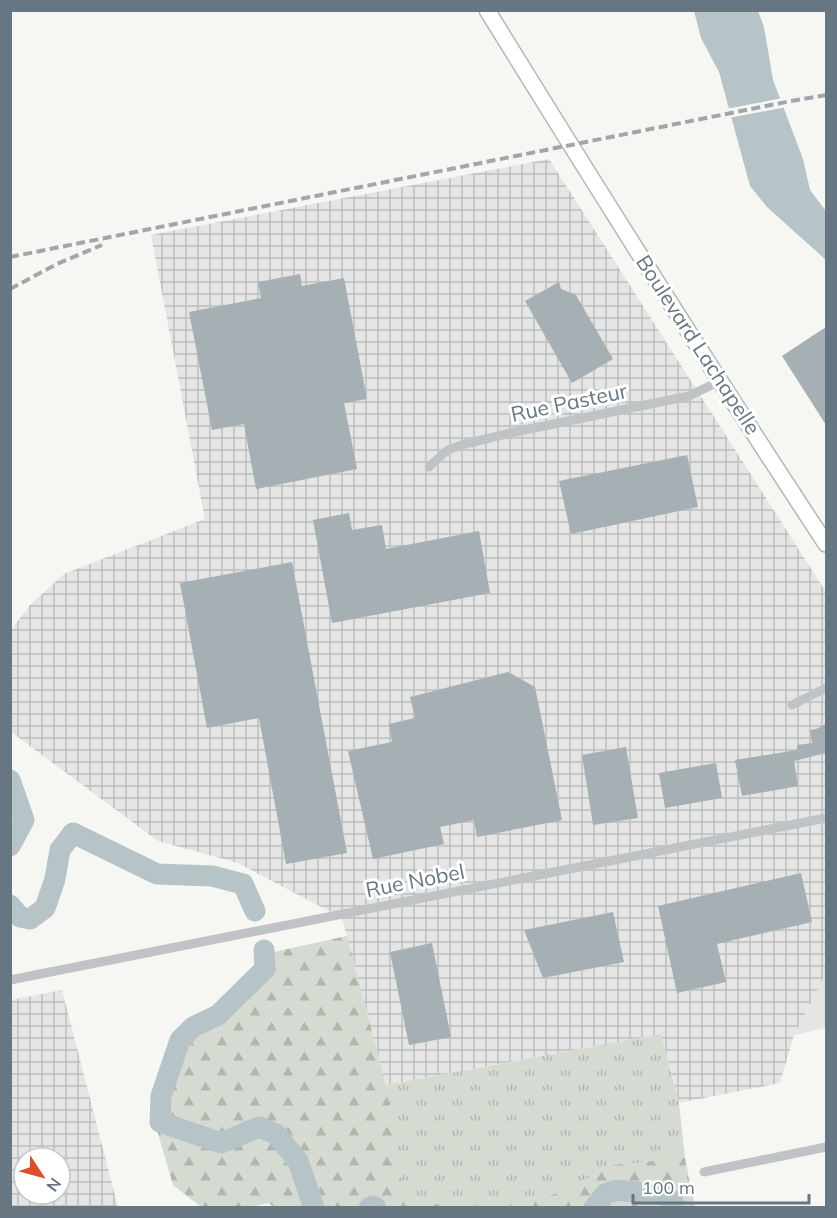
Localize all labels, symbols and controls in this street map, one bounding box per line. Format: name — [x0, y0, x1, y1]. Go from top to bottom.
street label: Boulevard Lachapelle — [631, 250, 767, 439]
street label: Rue Pasteur — [508, 377, 630, 427]
street label: Rue Nobel — [363, 858, 467, 902]
north arrow — [12, 1146, 72, 1206]
scale bar — [633, 1167, 808, 1205]
text: N — [42, 1174, 66, 1196]
text: 100 m — [642, 1176, 695, 1199]

